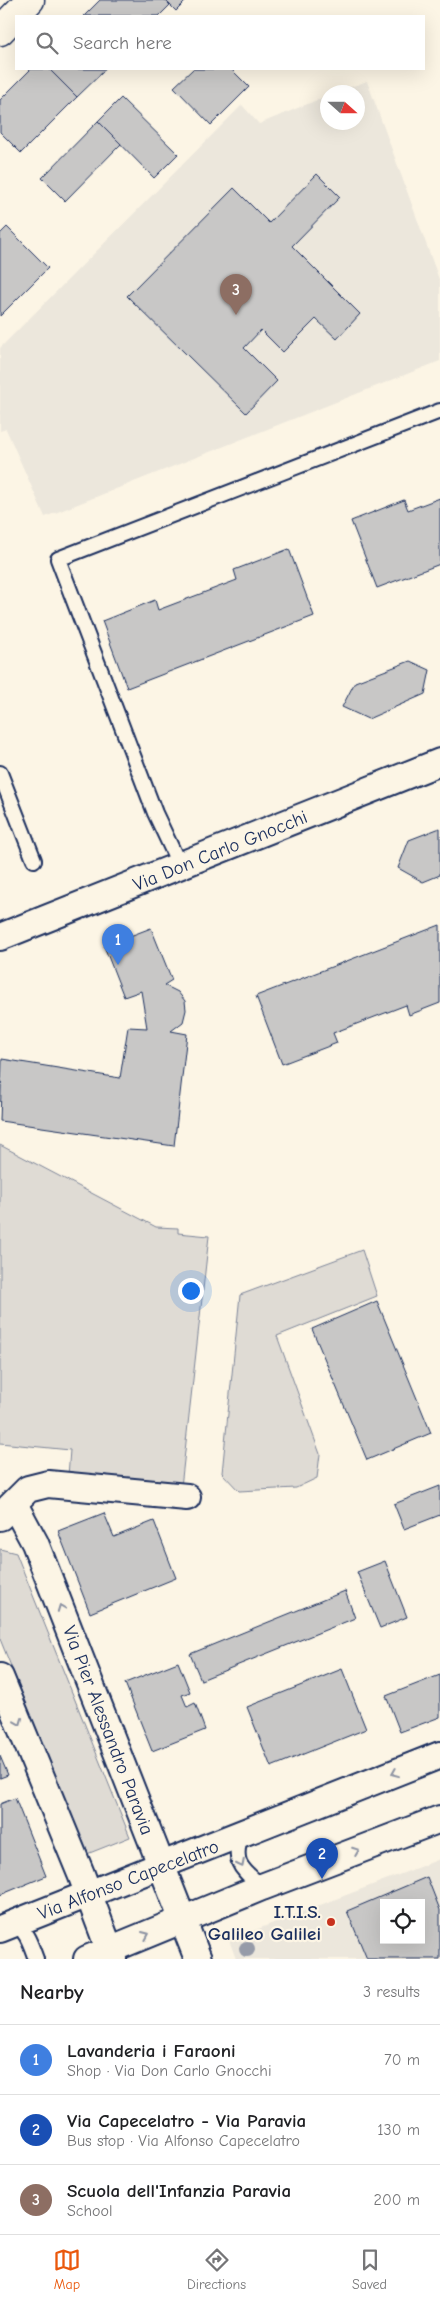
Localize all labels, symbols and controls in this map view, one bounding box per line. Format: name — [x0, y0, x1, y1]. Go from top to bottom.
search box — [15, 15, 425, 70]
icon: search — [33, 29, 61, 57]
text: Search here — [73, 32, 172, 54]
north arrow — [320, 85, 365, 130]
pin: 3 — [220, 274, 252, 315]
street label: Via Don Carlo Gnocchi — [130, 806, 311, 896]
pin: 1 — [102, 924, 134, 965]
your location — [178, 1278, 204, 1304]
one-way arrow — [57, 1604, 67, 1613]
street label: Via Pier Alessandro Paravia — [58, 1623, 158, 1838]
one-way arrow — [12, 1717, 23, 1726]
one-way arrow — [391, 1767, 400, 1778]
street label: Via Alfonso Capecelatro — [35, 1835, 222, 1925]
pin: 2 — [306, 1838, 338, 1879]
one-way arrow — [351, 1847, 360, 1857]
one-way arrow — [235, 1859, 245, 1868]
map controls — [380, 1899, 425, 1944]
button: locate — [380, 1899, 425, 1944]
place label: I.T.I.S. Galileo Galilei — [208, 1901, 321, 1945]
marker: I.T.I.S. Galileo Galilei — [325, 1916, 337, 1928]
one-way arrow — [141, 1931, 150, 1941]
text: Nearby — [20, 1980, 84, 2004]
text: 3 results — [363, 1983, 420, 2001]
text: Lavanderia i Faraoni — [67, 2040, 236, 2062]
text: 1 — [33, 2051, 39, 2069]
text: 70 m — [384, 2051, 420, 2069]
text: Shop · Via Don Carlo Gnocchi — [67, 2062, 272, 2080]
text: Via Capecelatro - Via Paravia — [67, 2110, 306, 2132]
text: 2 — [32, 2121, 40, 2139]
text: 130 m — [377, 2121, 420, 2139]
text: Bus stop · Via Alfonso Capecelatro — [67, 2132, 300, 2150]
text: Scuola dell'Infanzia Paravia — [67, 2180, 291, 2202]
text: 3 — [32, 2191, 40, 2209]
text: 200 m — [374, 2191, 420, 2209]
text: School — [67, 2202, 113, 2220]
tab: Map — [53, 2246, 81, 2293]
tab: Directions — [187, 2246, 246, 2293]
tab: Saved — [352, 2246, 387, 2293]

